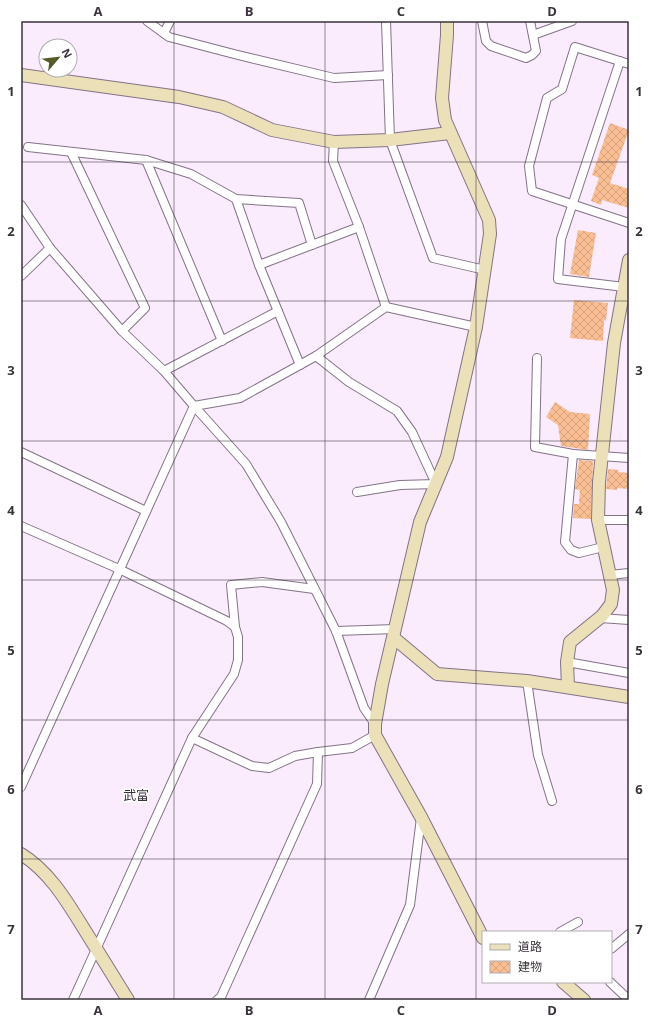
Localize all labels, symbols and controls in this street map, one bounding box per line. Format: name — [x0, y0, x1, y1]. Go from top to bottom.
text: A — [94, 2, 103, 20]
text: B — [245, 2, 254, 20]
text: C — [397, 2, 405, 20]
text: D — [547, 2, 557, 20]
north arrow — [38, 38, 78, 78]
text: N — [59, 46, 76, 61]
text: 1 — [7, 82, 15, 100]
text: 1 — [635, 82, 643, 100]
text: 2 — [7, 222, 15, 240]
text: 2 — [635, 222, 643, 240]
text: 3 — [7, 361, 15, 379]
text: 3 — [635, 361, 643, 379]
text: 4 — [7, 501, 15, 519]
text: 4 — [635, 501, 643, 519]
text: 5 — [7, 641, 15, 659]
text: 5 — [635, 641, 643, 659]
text: 6 — [7, 780, 15, 798]
text: 6 — [635, 780, 643, 798]
district label: 武富 — [123, 786, 149, 804]
text: 7 — [7, 920, 15, 938]
text: 7 — [635, 920, 643, 938]
legend — [482, 931, 612, 983]
text: 道路 — [518, 938, 542, 955]
text: 建物 — [518, 958, 542, 975]
text: A — [94, 1001, 103, 1019]
text: B — [245, 1001, 254, 1019]
text: C — [397, 1001, 405, 1019]
text: D — [547, 1001, 557, 1019]

